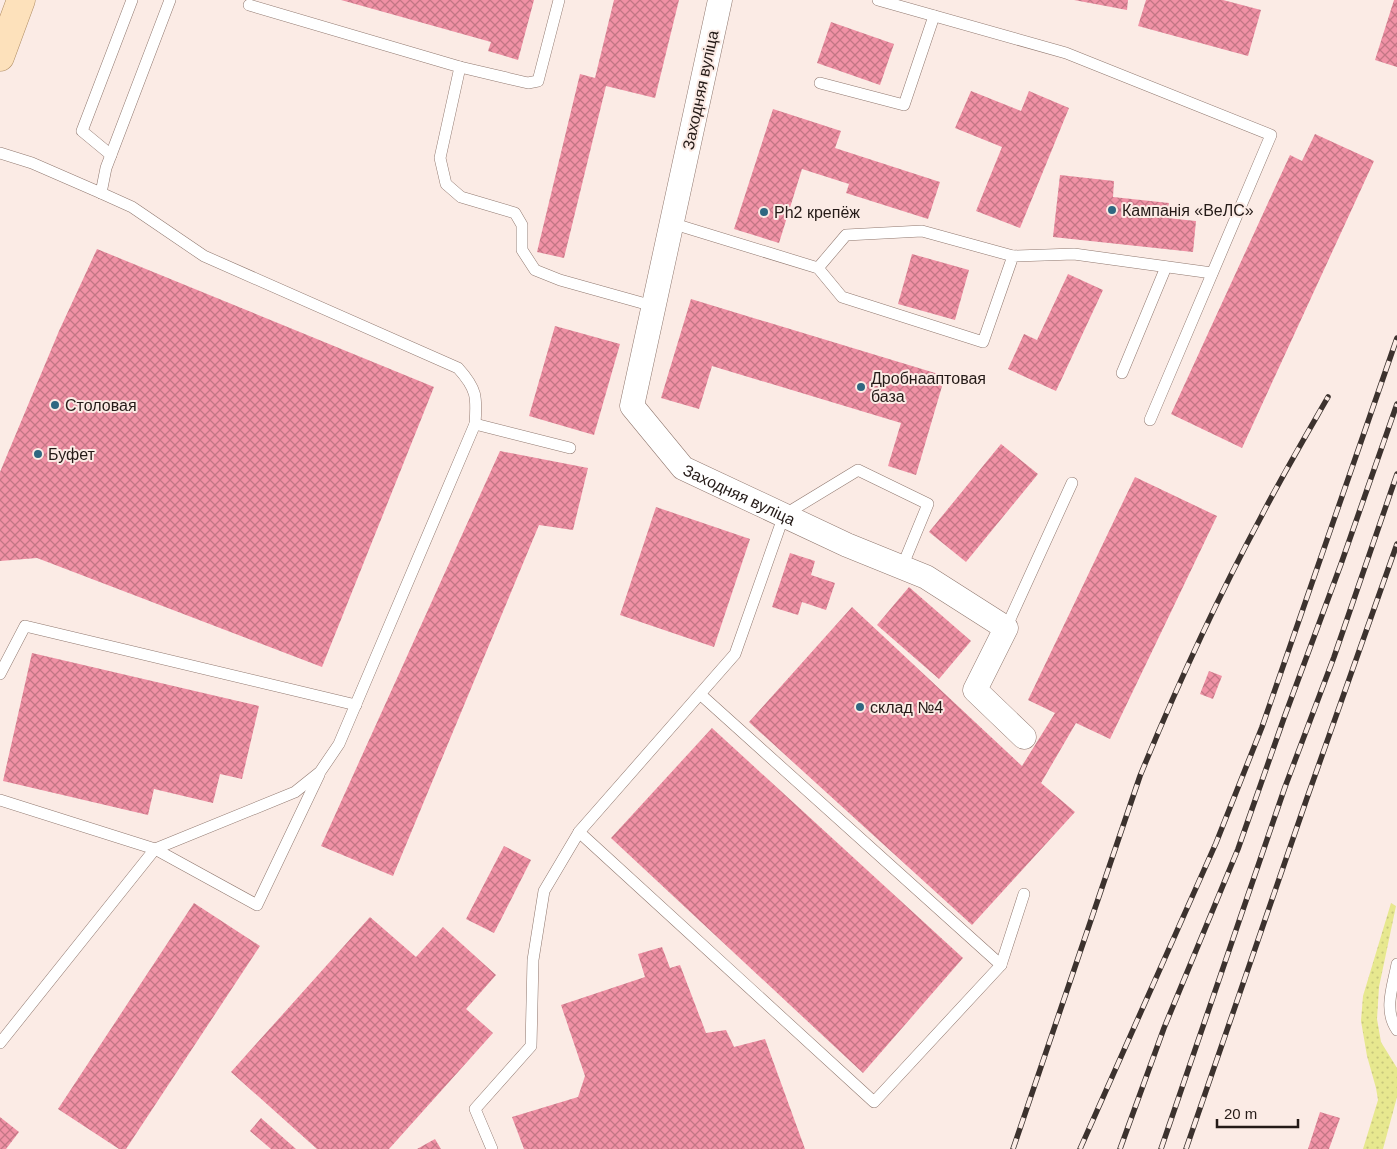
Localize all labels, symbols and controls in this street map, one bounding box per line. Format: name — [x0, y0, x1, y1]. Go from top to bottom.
street label: Заходняя вуліца — [680, 29, 721, 151]
place label: Кампанія «ВеЛС» — [1122, 202, 1254, 219]
place label: Ph2 крепёж — [774, 204, 860, 221]
marker: Кампанія «ВеЛС» — [1106, 204, 1118, 216]
marker: Ph2 крепёж — [758, 206, 770, 218]
place label: Дробнааптовая база — [871, 370, 986, 405]
marker: Дробнааптовая база — [855, 381, 867, 393]
place label: Столовая — [65, 397, 137, 414]
marker: Столовая — [49, 399, 61, 411]
place label: Буфет — [48, 446, 96, 463]
marker: Буфет — [32, 448, 44, 460]
street label: Заходняя вуліца — [680, 461, 798, 529]
place label: склад №4 — [870, 699, 943, 716]
marker: склад №4 — [854, 701, 866, 713]
scale bar — [1217, 1096, 1298, 1128]
text: 20 m — [1224, 1105, 1257, 1122]

